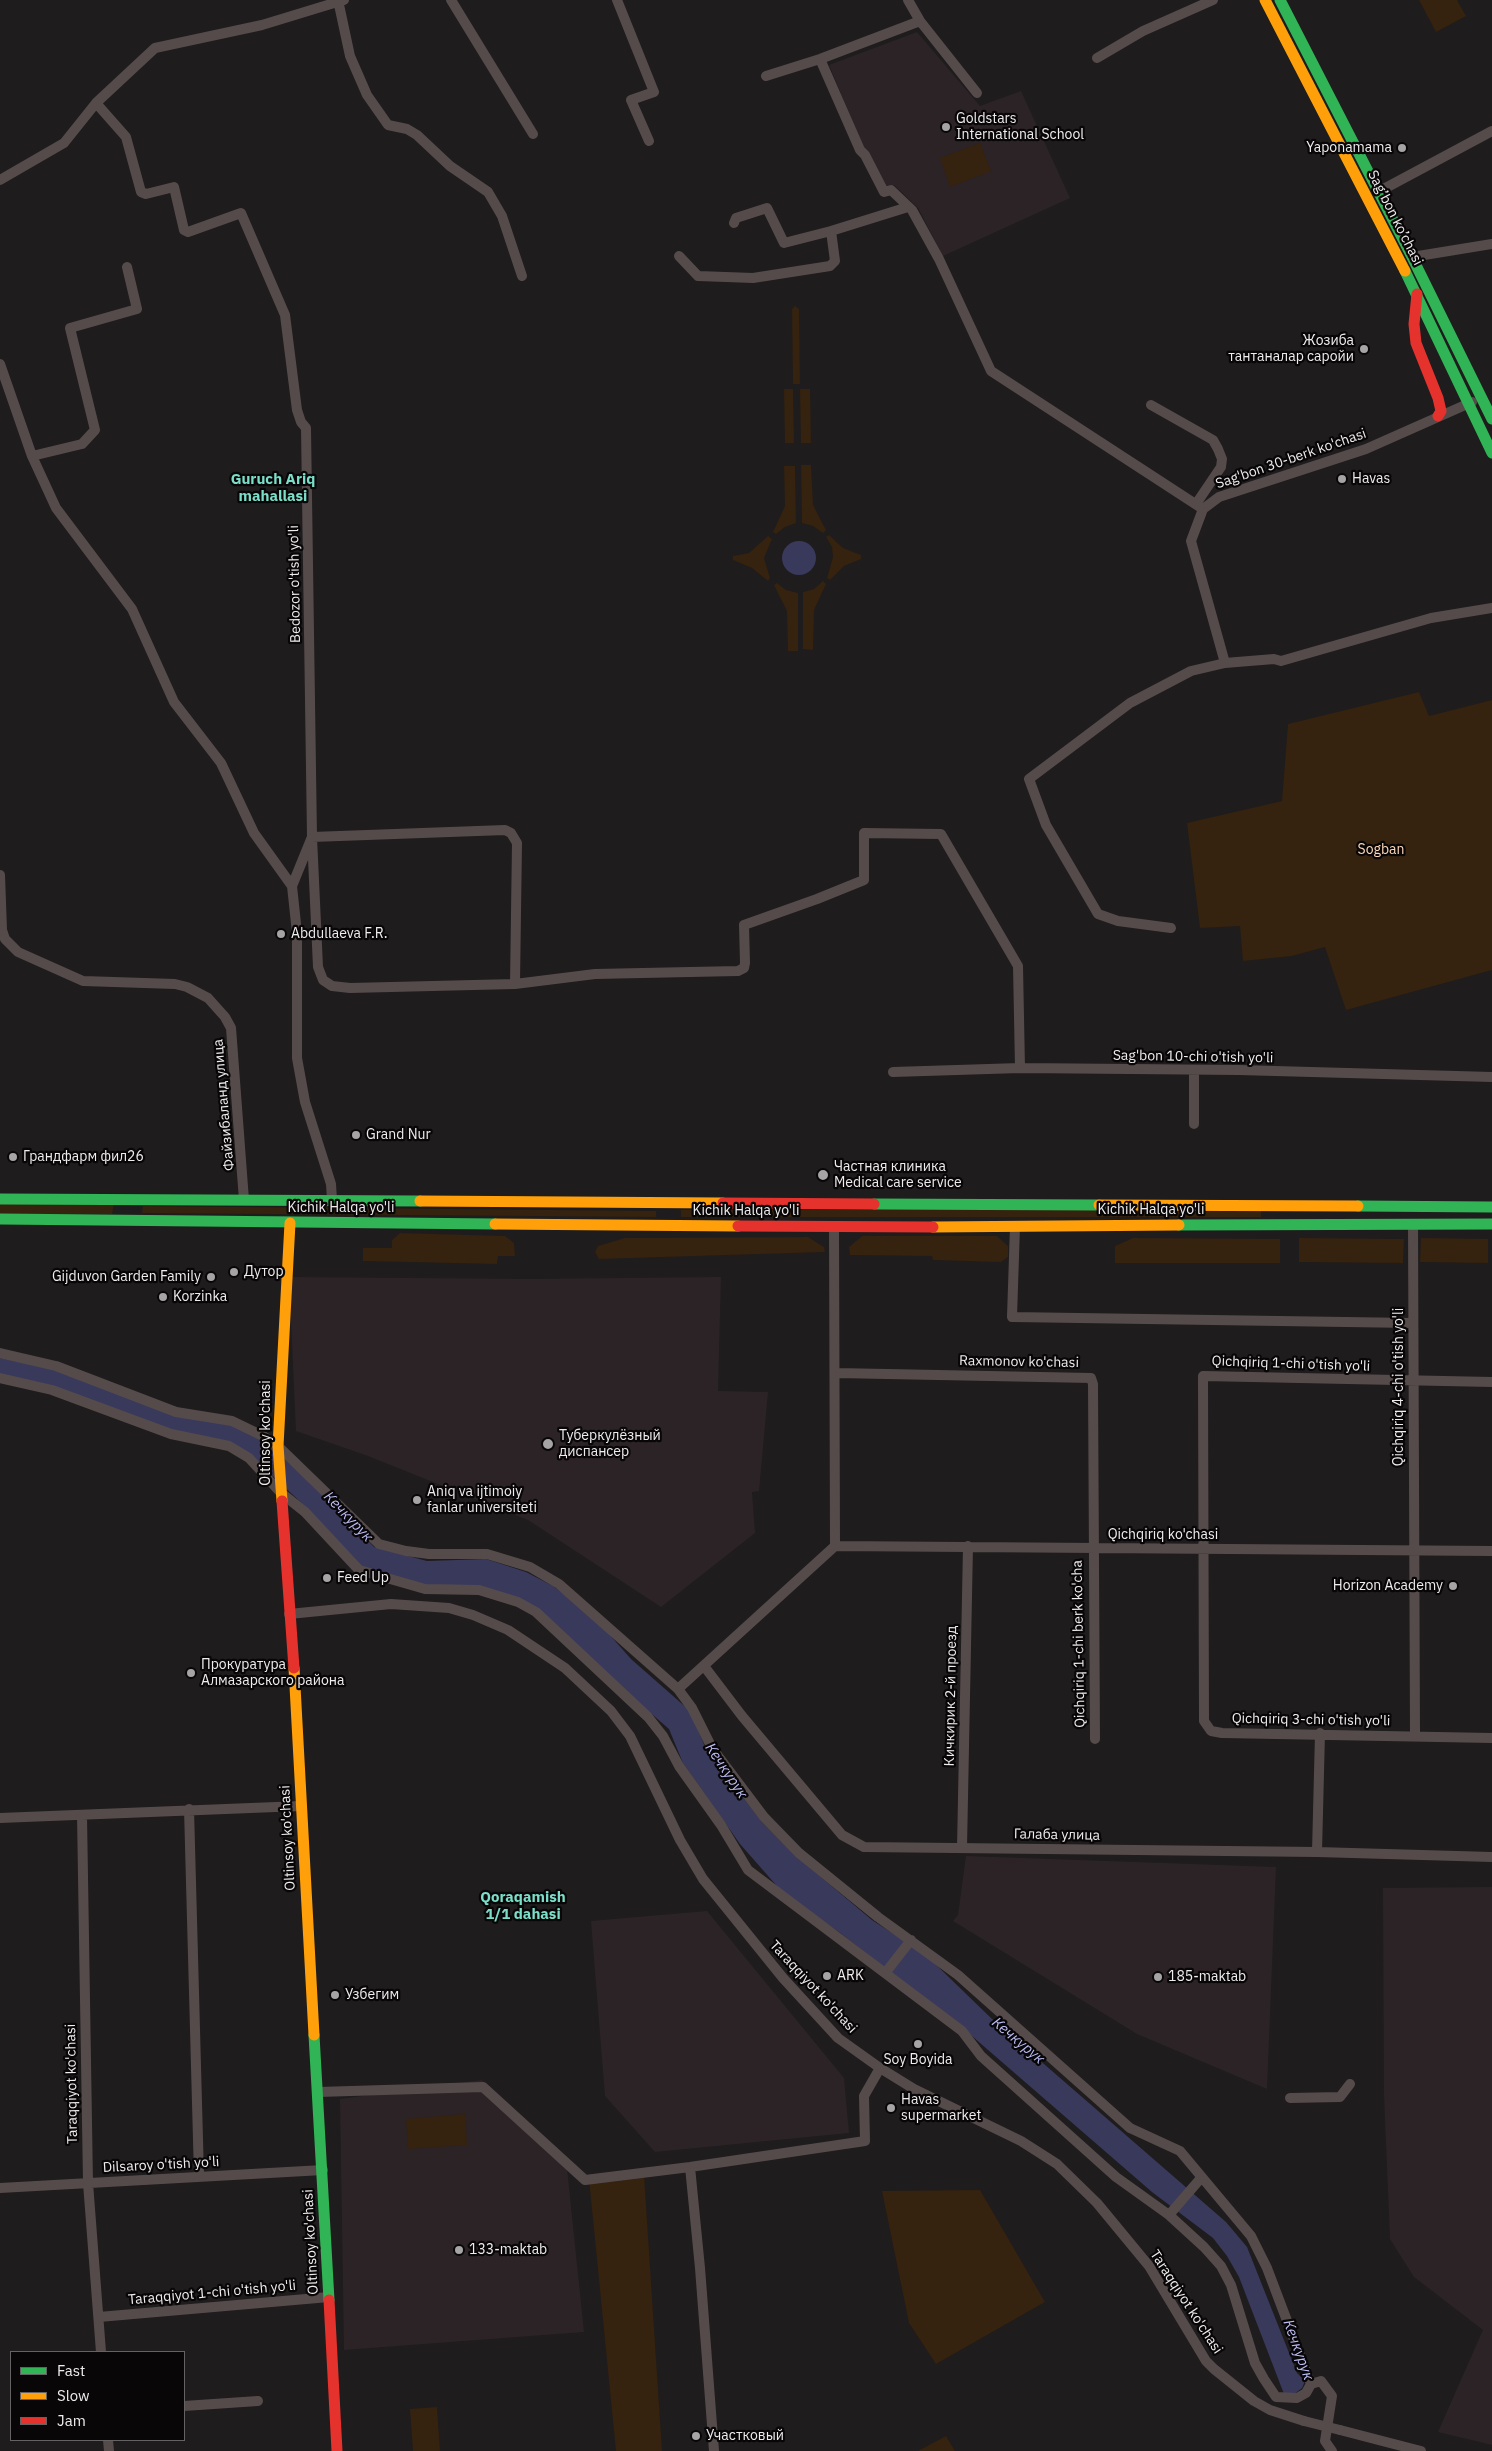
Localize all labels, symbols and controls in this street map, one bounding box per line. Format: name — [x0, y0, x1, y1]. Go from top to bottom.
place label: Goldstars International School — [956, 111, 1084, 144]
marker: Goldstars International School — [940, 121, 952, 133]
place label: Yaponamama — [1306, 140, 1392, 156]
marker: Yaponamama — [1396, 142, 1408, 154]
street label: Sag’bon ko’chasi — [1364, 168, 1426, 268]
place label: Жозиба тантаналар саройи — [1228, 333, 1354, 366]
marker: Жозиба тантаналар саройи — [1358, 343, 1370, 355]
street label: Sag'bon 30-berk ko'chasi — [1213, 425, 1369, 493]
district label: Guruch Ariq mahallasi — [231, 471, 315, 506]
place label: Havas — [1352, 471, 1390, 487]
marker: Havas — [1336, 473, 1348, 485]
street label: Bedozor o'tish yo'li — [286, 525, 304, 643]
park label: Sogban — [1358, 842, 1404, 858]
place label: Abdullaeva F.R. — [291, 926, 388, 942]
marker: Abdullaeva F.R. — [275, 928, 287, 940]
street label: Файзибаланд улица — [210, 1038, 238, 1172]
street label: Sag'bon 10-chi o'tish yo'li — [1113, 1047, 1273, 1067]
place label: Grand Nur — [366, 1127, 431, 1143]
marker: Grand Nur — [350, 1129, 362, 1141]
place label: Грандфарм фил26 — [23, 1149, 144, 1165]
marker: Грандфарм фил26 — [7, 1151, 19, 1163]
place label: Частная клиника Medical care service — [834, 1159, 962, 1192]
marker: Частная клиника Medical care service — [816, 1168, 830, 1182]
street label: Kichik Halqa yo'li — [288, 1200, 394, 1216]
street label: Kichik Halqa yo'li — [1098, 1202, 1204, 1218]
street label: Kichik Halqa yo'li — [693, 1203, 799, 1219]
place label: Дутор — [244, 1264, 284, 1280]
marker: Дутор — [228, 1266, 240, 1278]
place label: Gijduvon Garden Family — [52, 1269, 201, 1285]
marker: Gijduvon Garden Family — [205, 1271, 217, 1283]
place label: Korzinka — [173, 1289, 227, 1305]
marker: Korzinka — [157, 1291, 169, 1303]
street label: Qichqiriq 4-chi o'tish yo'li — [1391, 1308, 1407, 1466]
street label: Raxmonov ko'chasi — [959, 1353, 1079, 1371]
street label: Qichqiriq 1-chi o'tish yo'li — [1211, 1353, 1371, 1375]
street label: Oltinsoy ko'chasi — [258, 1380, 274, 1486]
place label: Туберкулёзный диспансер — [559, 1428, 661, 1460]
marker: Туберкулёзный диспансер — [541, 1437, 555, 1451]
place label: Aniq va ijtimoiy fanlar universiteti — [427, 1484, 537, 1516]
water label: Кечкурук — [320, 1488, 376, 1546]
marker: Aniq va ijtimoiy fanlar universiteti — [411, 1494, 423, 1506]
street label: Qichqiriq ko'chasi — [1108, 1527, 1218, 1543]
street label: Qichqiriq 1-chi berk ko'cha — [1069, 1560, 1089, 1728]
place label: Feed Up — [337, 1570, 389, 1586]
marker: Feed Up — [321, 1572, 333, 1584]
place label: Horizon Academy — [1333, 1578, 1443, 1594]
marker: Horizon Academy — [1447, 1580, 1459, 1592]
street label: Кичкирик 2-й проезд — [941, 1625, 961, 1767]
place label: Прокуратура Алмазарского района — [201, 1657, 345, 1690]
marker: Прокуратура Алмазарского района — [185, 1667, 197, 1679]
street label: Qichqiriq 3-chi o'tish yo'li — [1232, 1710, 1390, 1730]
water label: Кечкурук — [701, 1740, 751, 1802]
street label: Oltinsoy ko'chasi — [277, 1785, 299, 1891]
street label: Галаба улица — [1014, 1826, 1100, 1844]
district label: Qoraqamish 1/1 dahasi — [480, 1889, 566, 1924]
street label: Taraqqiyot ko'chasi — [766, 1937, 860, 2037]
place label: ARK — [837, 1968, 864, 1984]
place label: 185-maktab — [1168, 1969, 1246, 1985]
marker: ARK — [821, 1970, 833, 1982]
marker: 185-maktab — [1152, 1971, 1164, 1983]
place label: Узбегим — [345, 1987, 399, 2003]
marker: Узбегим — [329, 1989, 341, 2001]
water label: Кечкурук — [988, 2014, 1048, 2068]
street label: Taraqqiyot ko'chasi — [63, 2024, 81, 2144]
marker: Soy Boyida — [912, 2038, 924, 2050]
place label: Soy Boyida — [883, 2052, 953, 2068]
place label: Havas supermarket — [901, 2092, 981, 2124]
marker: Havas supermarket — [885, 2102, 897, 2114]
street label: Dilsaroy o'tish yo'li — [102, 2154, 220, 2176]
street label: Oltinsoy ko'chasi — [300, 2189, 322, 2295]
place label: 133-maktab — [469, 2242, 547, 2258]
marker: 133-maktab — [453, 2244, 465, 2256]
street label: Taraqqiyot ko'chasi — [1146, 2247, 1226, 2357]
street label: Taraqqiyot 1-chi o'tish yo'li — [127, 2277, 297, 2309]
water label: Кечкурук — [1279, 2317, 1317, 2383]
legend — [10, 2351, 185, 2441]
text: Fast — [57, 2361, 85, 2380]
text: Slow — [57, 2386, 90, 2405]
text: Jam — [57, 2411, 86, 2430]
place label: Участковый — [706, 2428, 784, 2444]
marker: Участковый — [690, 2430, 702, 2442]

